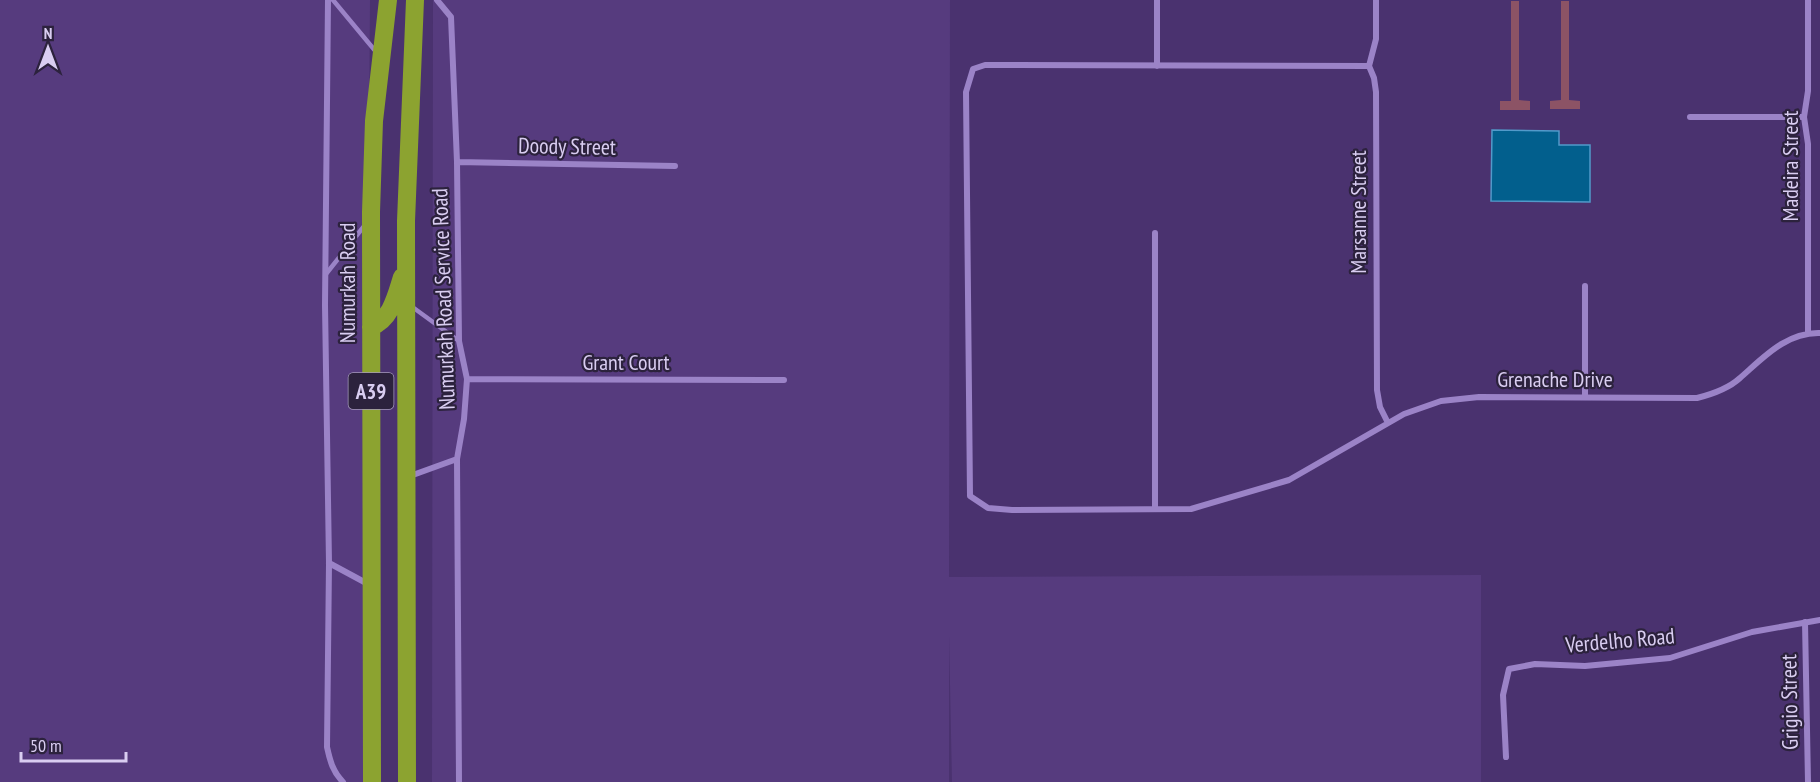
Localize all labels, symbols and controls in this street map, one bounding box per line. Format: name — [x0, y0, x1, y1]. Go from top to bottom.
north arrow — [18, 18, 78, 78]
text: N — [44, 23, 52, 43]
street label: Madeira Street — [1776, 110, 1804, 222]
street label: Doody Street — [518, 131, 616, 161]
street label: Marsanne Street — [1344, 150, 1372, 274]
street label: Numurkah Road Service Road — [425, 188, 461, 410]
street label: Numurkah Road — [333, 223, 361, 343]
street label: Grant Court — [582, 348, 670, 376]
street label: Grenache Drive — [1497, 365, 1613, 393]
road number: A39 — [348, 373, 394, 409]
street label: Verdelho Road — [1563, 621, 1676, 659]
street label: Grigio Street — [1774, 654, 1804, 750]
scale bar — [21, 725, 126, 763]
text: 50 m — [30, 734, 62, 757]

